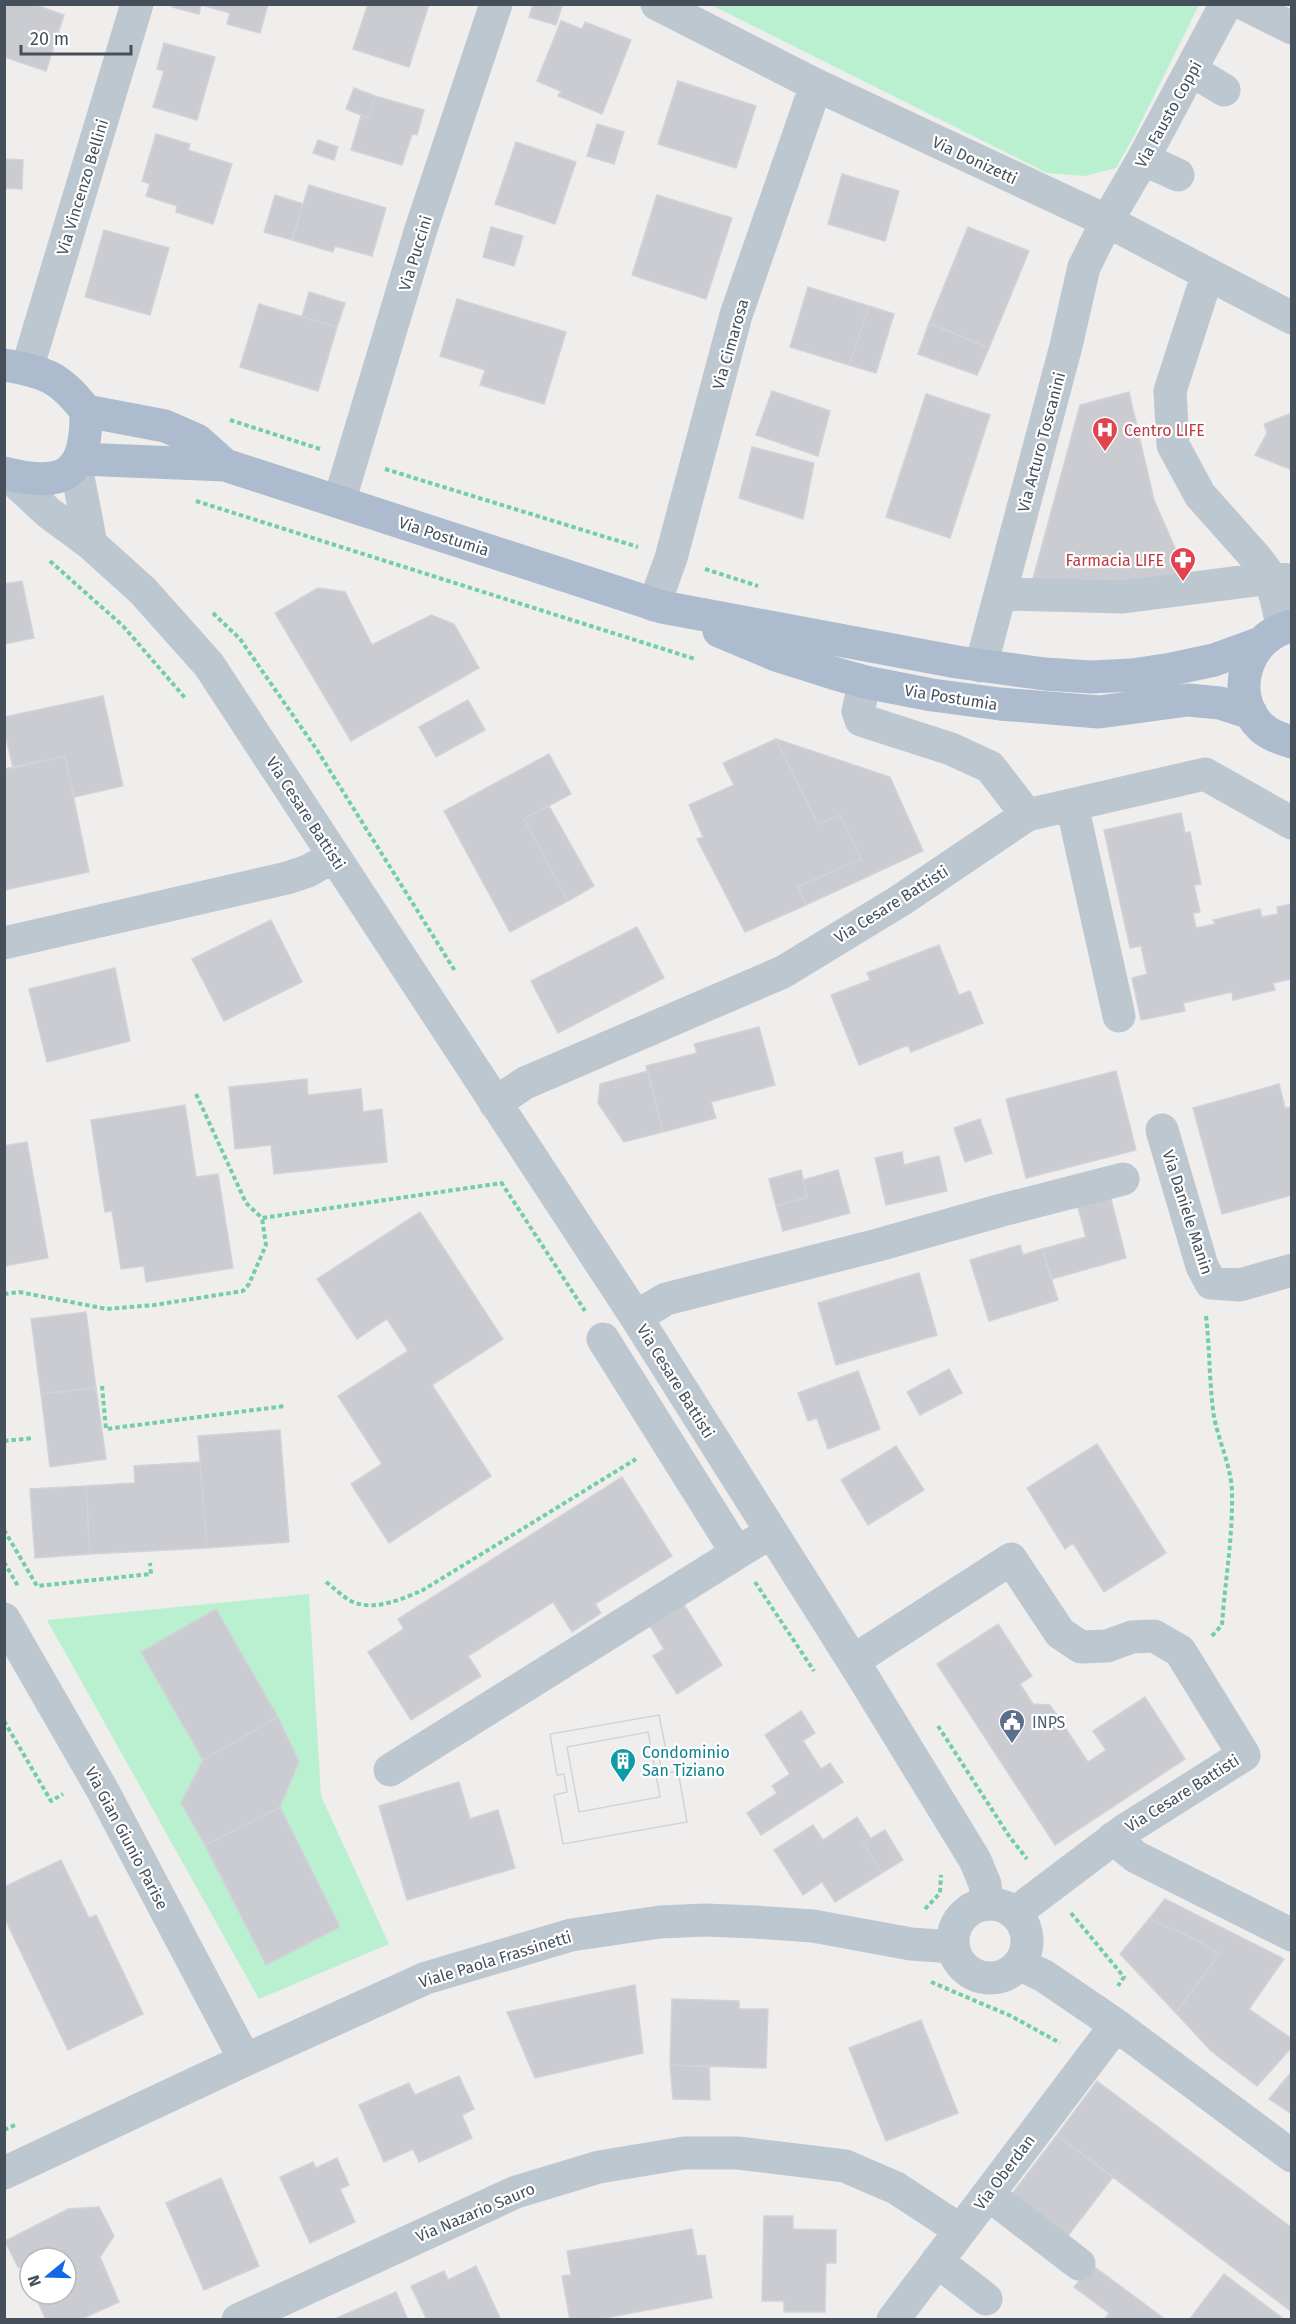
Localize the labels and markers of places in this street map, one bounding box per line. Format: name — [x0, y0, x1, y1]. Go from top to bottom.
hospital icon: Centro LIFE — [1090, 415, 1120, 453]
place label: Centro LIFE — [1124, 421, 1205, 440]
pharmacy icon: Farmacia LIFE — [1168, 545, 1198, 583]
place label: Farmacia LIFE — [1066, 551, 1164, 570]
public building icon: INPS — [997, 1707, 1027, 1745]
place label: INPS — [1032, 1713, 1066, 1732]
place label: Condominio San Tiziano — [642, 1743, 730, 1780]
building icon: Condominio San Tiziano — [608, 1746, 638, 1784]

